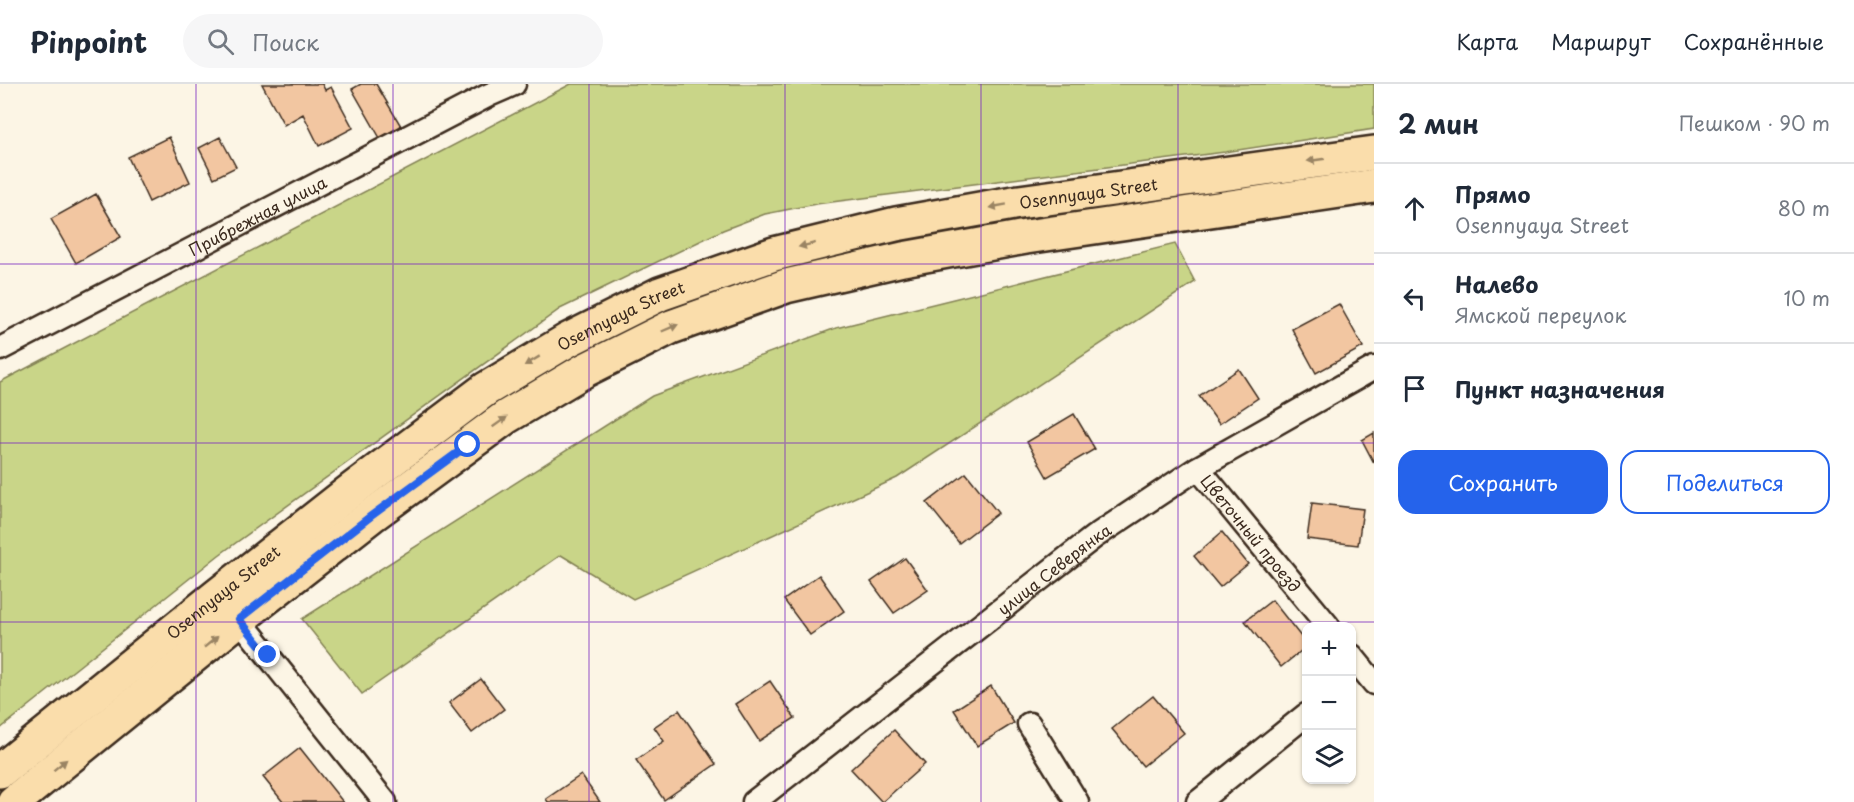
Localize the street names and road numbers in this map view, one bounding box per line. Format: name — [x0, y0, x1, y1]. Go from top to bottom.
street label: Прибрежная улица — [184, 170, 331, 261]
street label: Osennyaya Street — [1018, 171, 1159, 214]
street label: Osennyaya Street — [552, 274, 688, 356]
street label: Цветочный проезд — [1196, 469, 1307, 597]
street label: улица Северянка — [992, 517, 1116, 620]
street label: Osennyaya Street — [161, 539, 285, 644]

